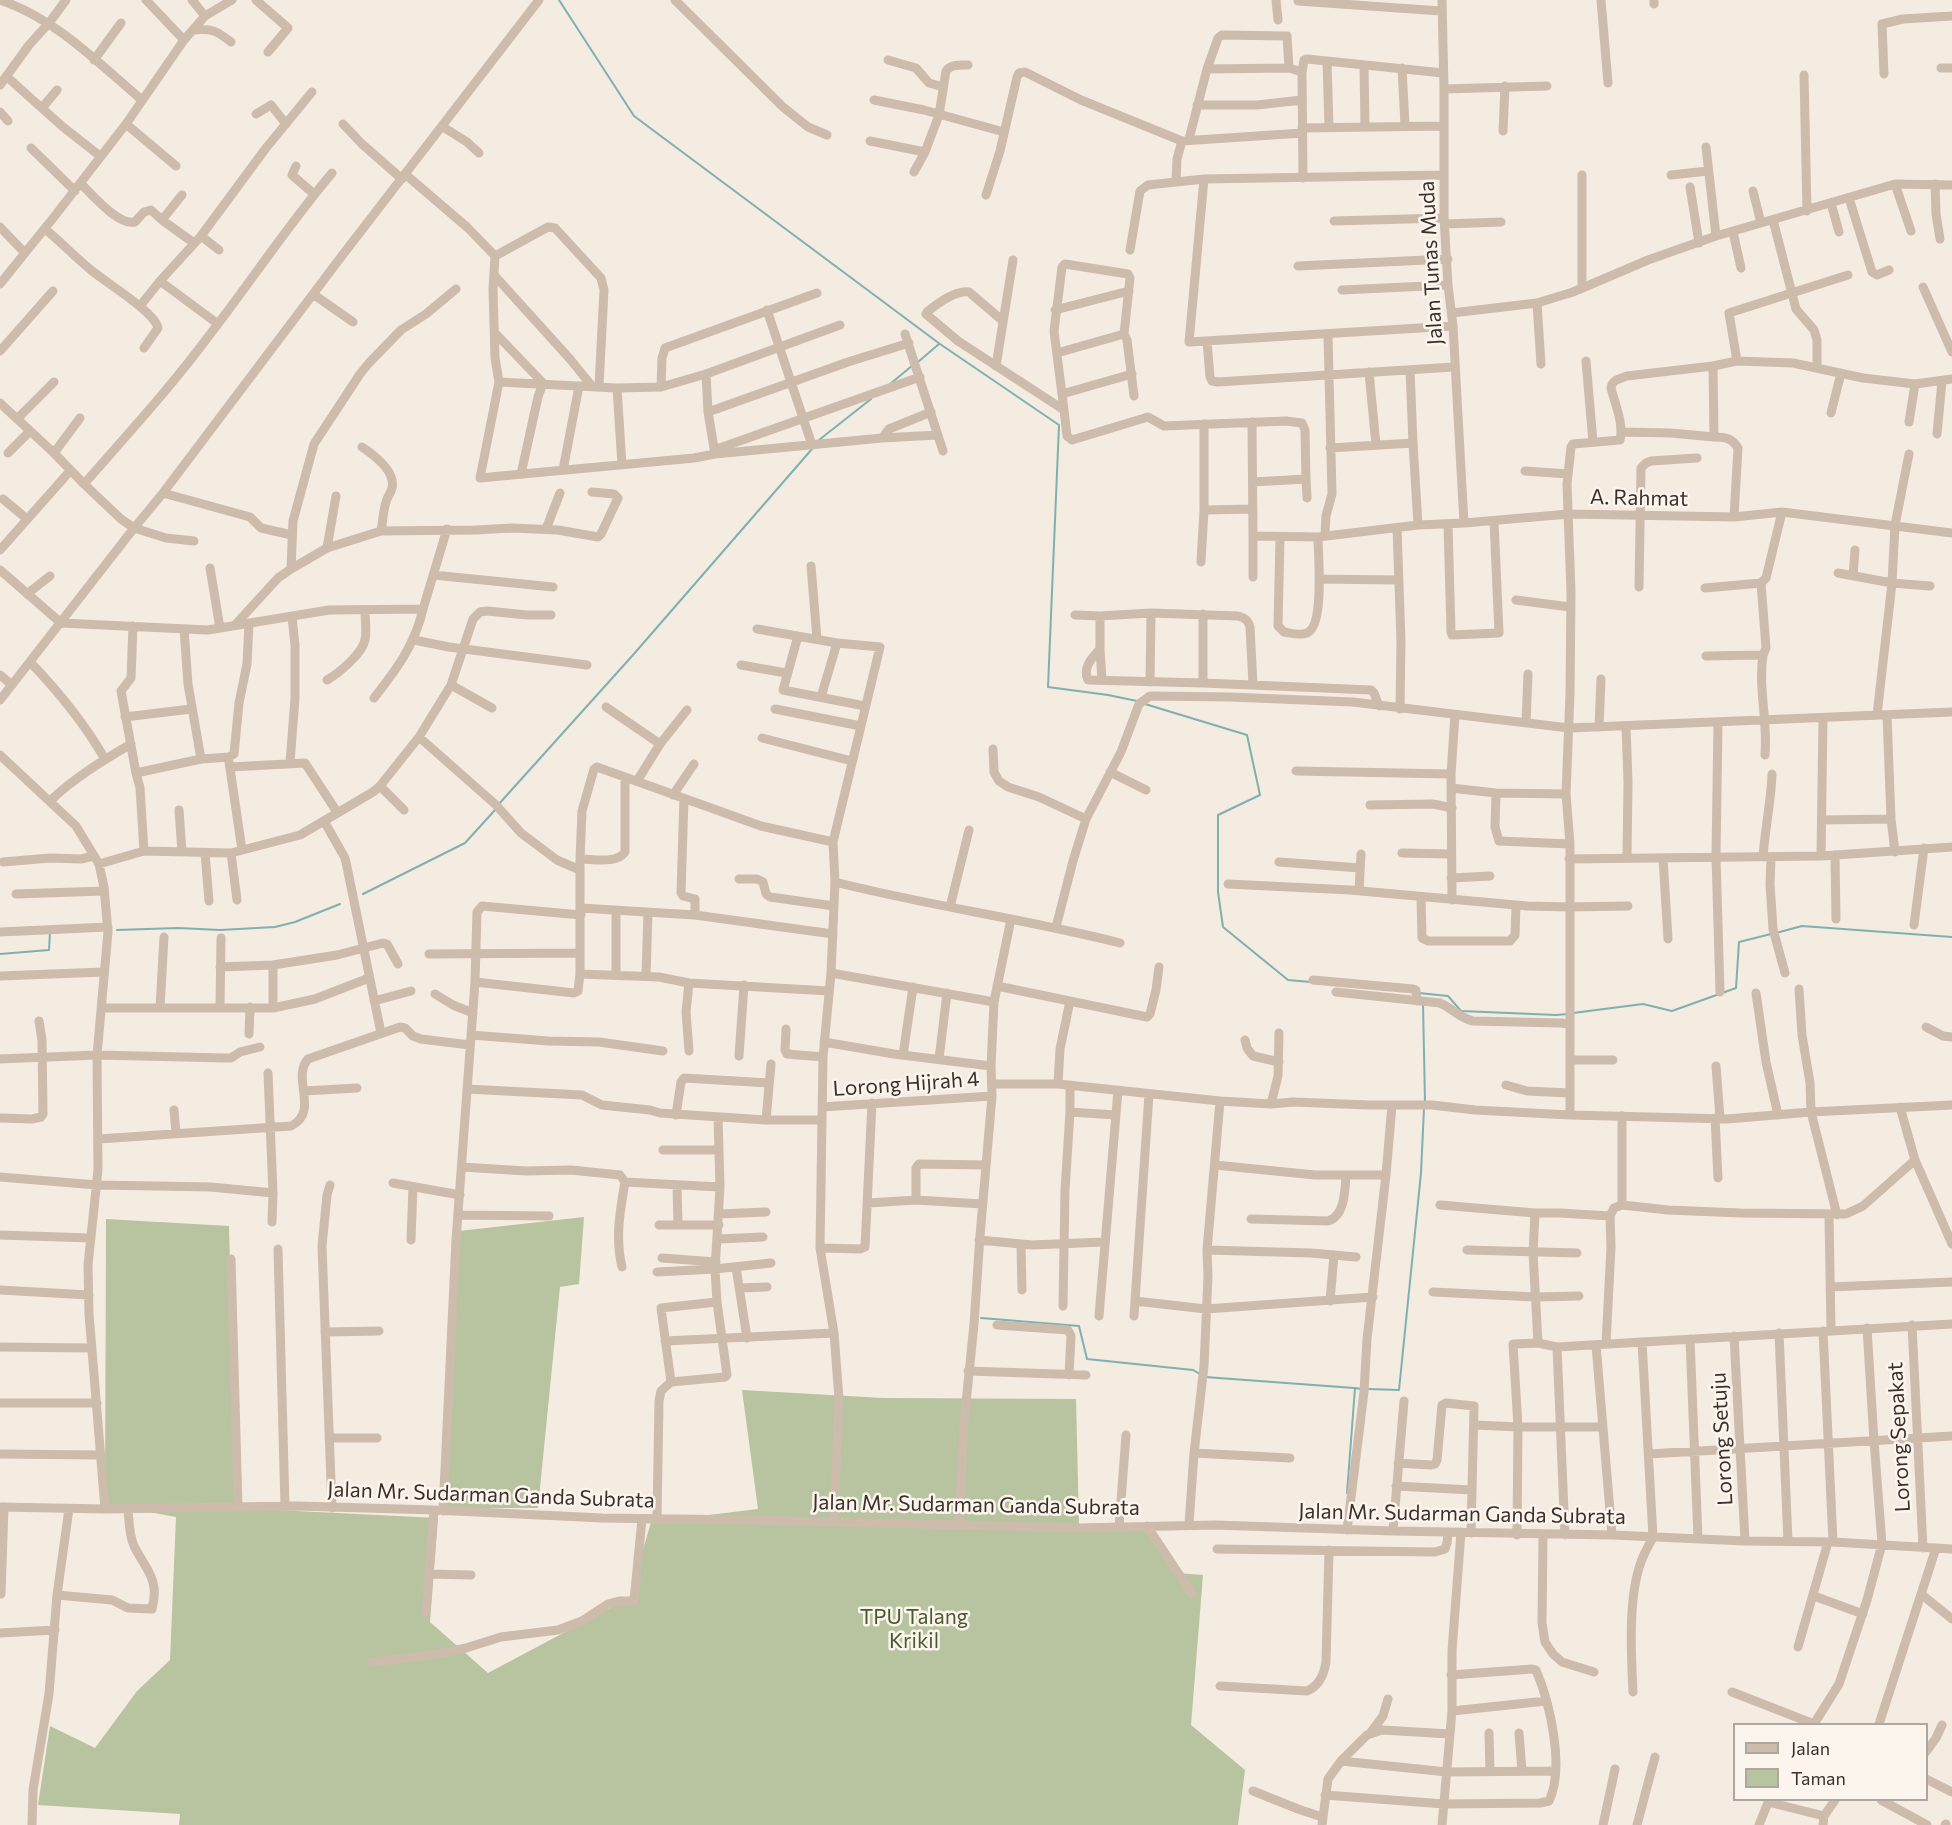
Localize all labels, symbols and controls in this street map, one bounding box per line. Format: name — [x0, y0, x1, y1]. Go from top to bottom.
street label: Jalan Tunas Muda — [1414, 180, 1448, 346]
street label: A. Rahmat — [1590, 485, 1688, 511]
street label: Lorong Hijrah 4 — [832, 1066, 980, 1102]
street label: Lorong Sepakat — [1882, 1361, 1916, 1513]
street label: Lorong Setuju — [1706, 1372, 1738, 1506]
street label: Jalan Mr. Sudarman Ganda Subrata — [327, 1477, 655, 1513]
street label: Jalan Mr. Sudarman Ganda Subrata — [812, 1490, 1140, 1520]
street label: Jalan Mr. Sudarman Ganda Subrata — [1298, 1499, 1626, 1529]
park label: TPU Talang Krikil — [860, 1604, 968, 1654]
legend — [1733, 1723, 1928, 1801]
text: Jalan — [1791, 1737, 1830, 1759]
text: Taman — [1791, 1767, 1846, 1789]

